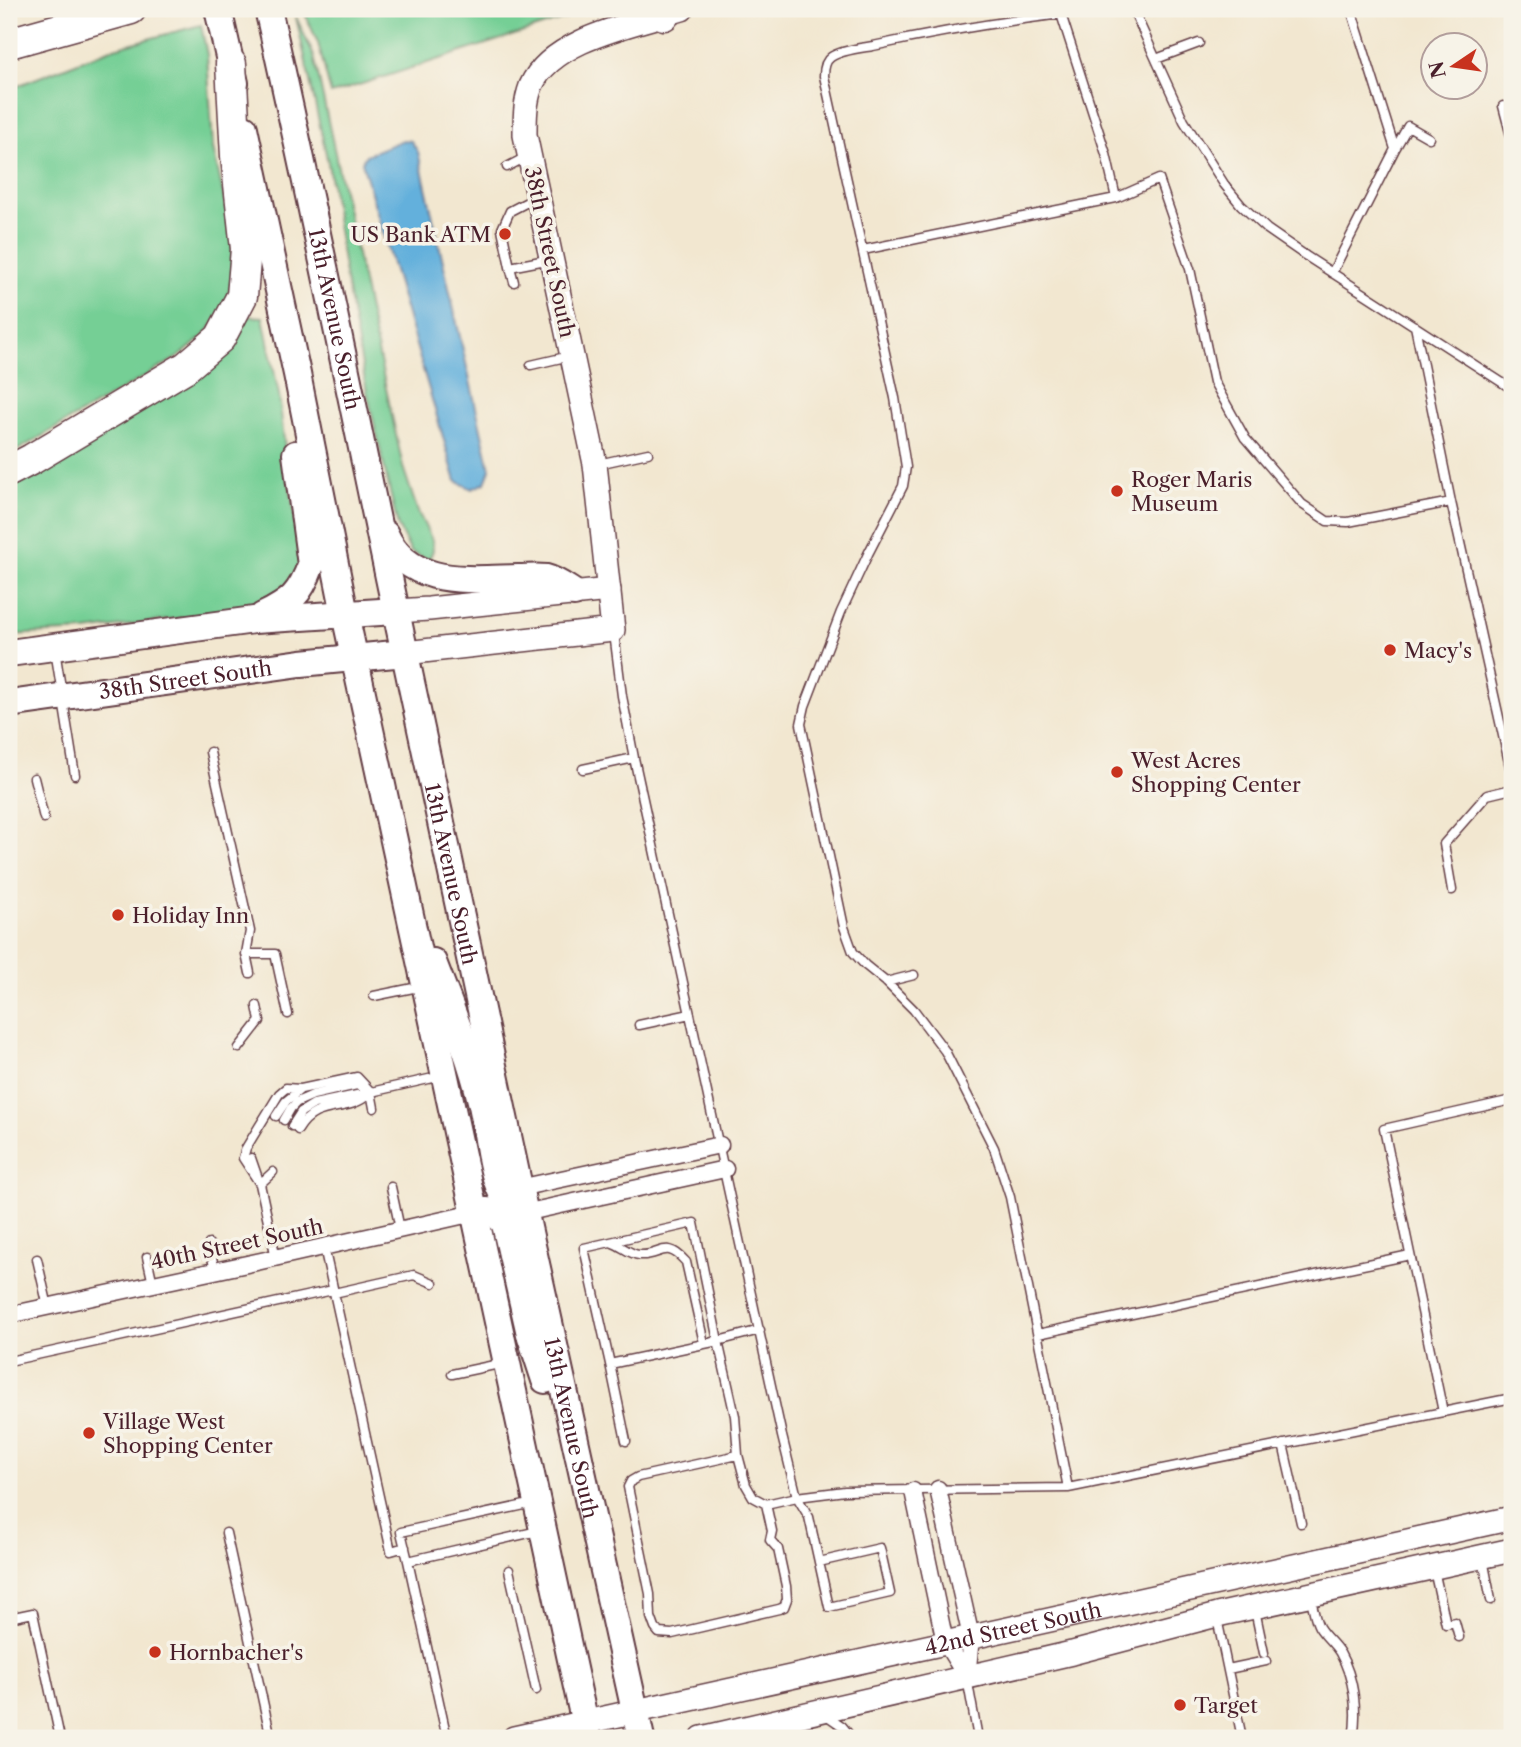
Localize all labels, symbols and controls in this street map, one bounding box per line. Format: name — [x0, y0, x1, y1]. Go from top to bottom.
north arrow — [1420, 32, 1490, 102]
text: N — [1425, 59, 1451, 80]
street label: 38th Street South — [520, 164, 580, 340]
place label: US Bank ATM — [350, 222, 491, 247]
street label: 13th Avenue South — [304, 226, 366, 412]
marker: US Bank ATM — [497, 226, 513, 242]
place label: Roger Maris Museum — [1131, 467, 1252, 516]
marker: Roger Maris Museum — [1109, 483, 1125, 499]
place label: Macy's — [1404, 638, 1472, 663]
marker: Macy's — [1382, 642, 1398, 658]
street label: 38th Street South — [97, 655, 273, 704]
place label: West Acres Shopping Center — [1130, 748, 1301, 797]
marker: West Acres Shopping Center — [1109, 764, 1125, 780]
street label: 13th Avenue South — [420, 781, 483, 967]
place label: Holiday Inn — [132, 903, 249, 928]
marker: Holiday Inn — [110, 907, 126, 923]
street label: 40th Street South — [148, 1214, 326, 1274]
street label: 13th Avenue South — [540, 1335, 604, 1521]
place label: Village West Shopping Center — [102, 1409, 273, 1458]
marker: Village West Shopping Center — [81, 1425, 97, 1441]
street label: 42nd Street South — [922, 1596, 1104, 1660]
place label: Hornbacher's — [169, 1640, 303, 1665]
marker: Hornbacher's — [147, 1644, 163, 1660]
place label: Target — [1194, 1693, 1258, 1718]
marker: Target — [1172, 1697, 1188, 1713]

